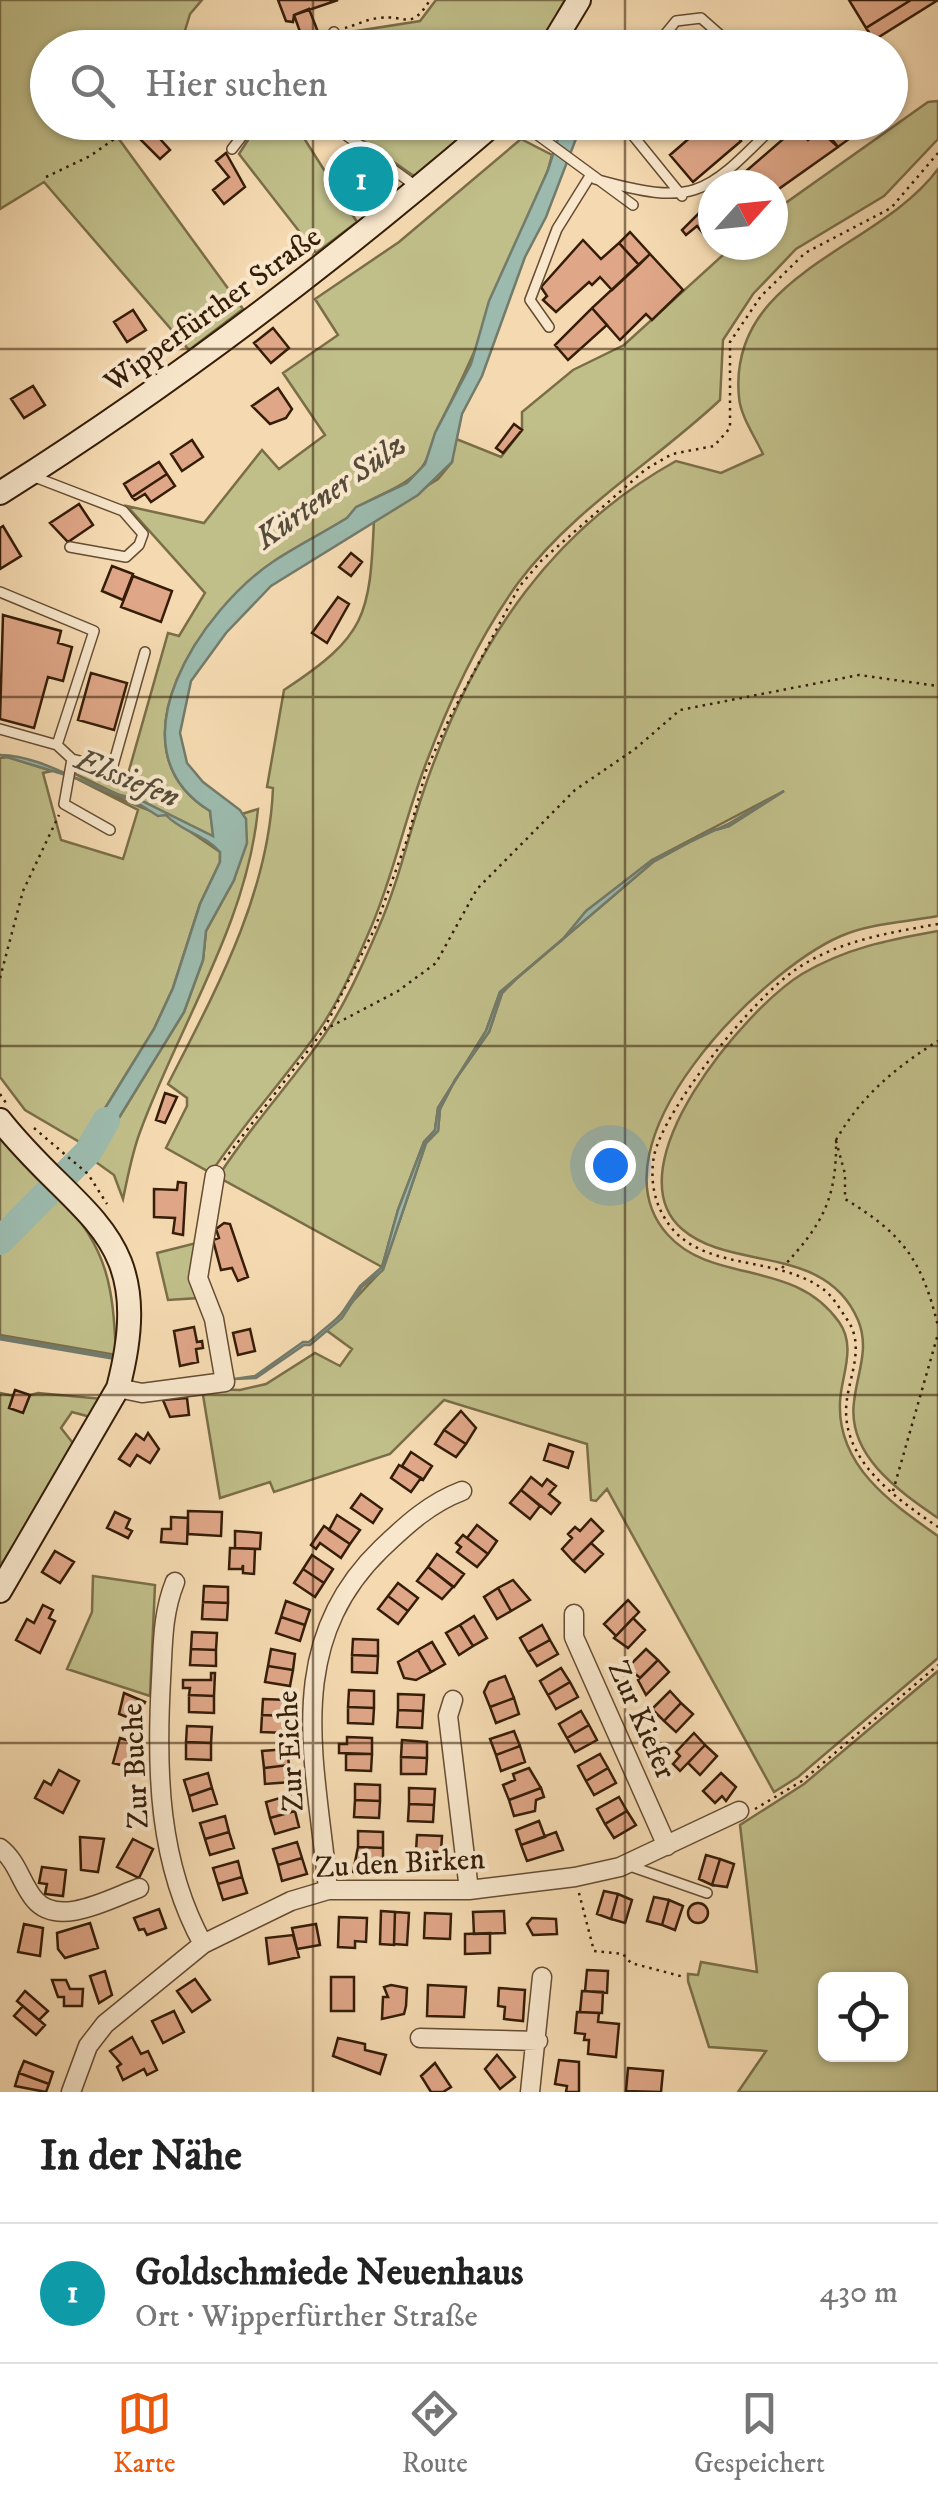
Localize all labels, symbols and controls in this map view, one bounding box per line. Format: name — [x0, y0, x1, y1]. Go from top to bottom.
search box — [30, 30, 908, 140]
icon: search — [65, 58, 120, 113]
text: Hier suchen — [145, 61, 328, 109]
pin: 1 — [328, 142, 394, 216]
north arrow — [698, 170, 788, 260]
street label: Wipperfürther Straße — [96, 219, 329, 402]
water label: Kürtener Sülz — [247, 425, 414, 559]
water label: Elssiefen — [67, 739, 185, 818]
your location — [585, 1140, 636, 1191]
street label: Zur Kiefer — [599, 1655, 683, 1785]
street label: Zur Eiche — [269, 1689, 313, 1813]
street label: Zur Buche — [114, 1702, 158, 1830]
street label: Zu den Birken — [314, 1841, 486, 1887]
map controls — [818, 1972, 908, 2062]
button: locate — [818, 1972, 908, 2062]
text: In der Nähe — [40, 2131, 242, 2183]
text: Goldschmiede Neuenhaus — [135, 2249, 523, 2297]
text: 1 — [67, 2273, 78, 2313]
text: 430 m — [820, 2273, 898, 2313]
text: Ort · Wipperfürther Straße — [135, 2297, 478, 2337]
tab: Karte — [113, 2386, 176, 2481]
tab: Route — [402, 2386, 468, 2481]
tab: Gespeichert — [694, 2386, 825, 2481]

